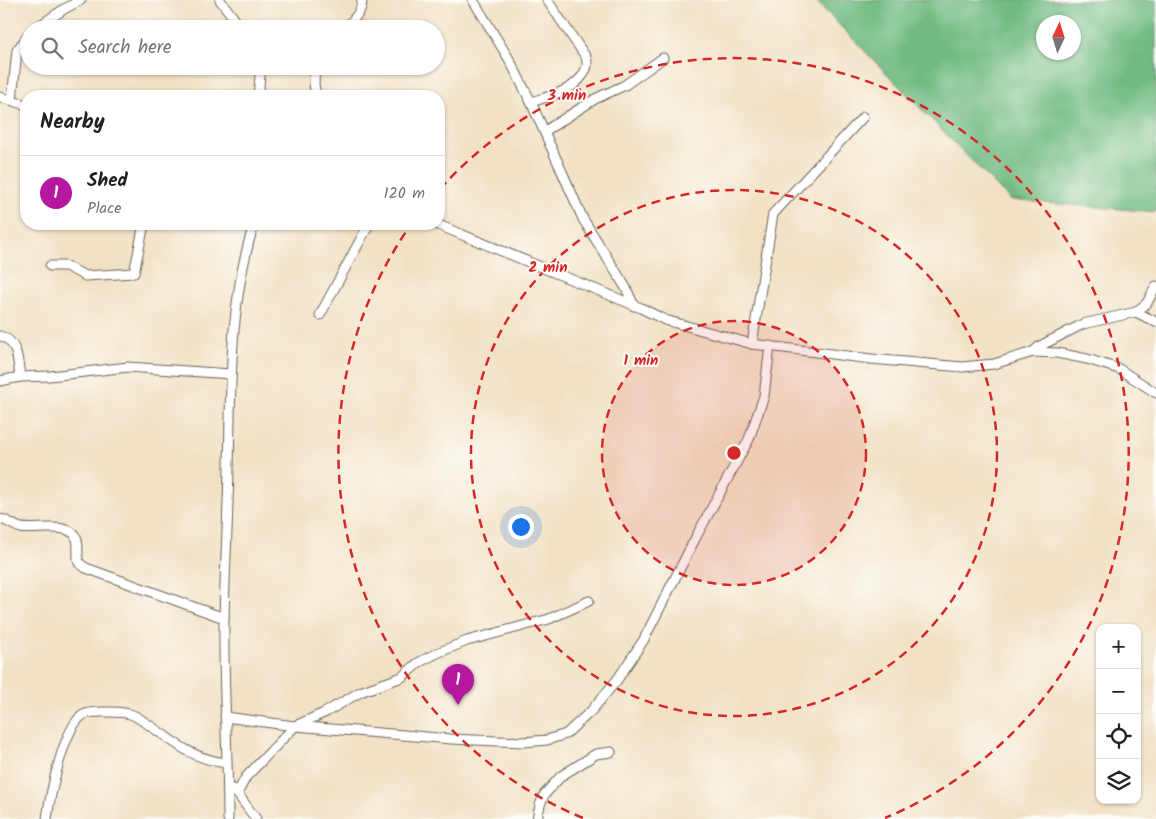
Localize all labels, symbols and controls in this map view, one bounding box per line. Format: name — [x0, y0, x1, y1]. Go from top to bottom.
north arrow — [1036, 15, 1081, 60]
search box — [20, 20, 445, 75]
text: Search here — [78, 33, 172, 63]
icon: search — [38, 34, 66, 62]
text: 3 min — [547, 84, 586, 108]
text: Nearby — [40, 106, 105, 139]
text: Shed — [87, 166, 128, 196]
text: 1 — [54, 181, 58, 206]
text: 120 m — [384, 181, 425, 206]
text: Place — [87, 196, 121, 221]
text: 2 min — [528, 256, 568, 280]
text: 1 min — [624, 349, 658, 373]
centre of rings — [725, 444, 743, 462]
your location — [508, 514, 534, 540]
map controls — [1096, 624, 1141, 804]
button: + — [1096, 624, 1141, 669]
pin: 1 — [442, 664, 474, 705]
button: − — [1096, 669, 1141, 714]
button: locate — [1096, 714, 1141, 759]
button: layers — [1096, 759, 1141, 804]

